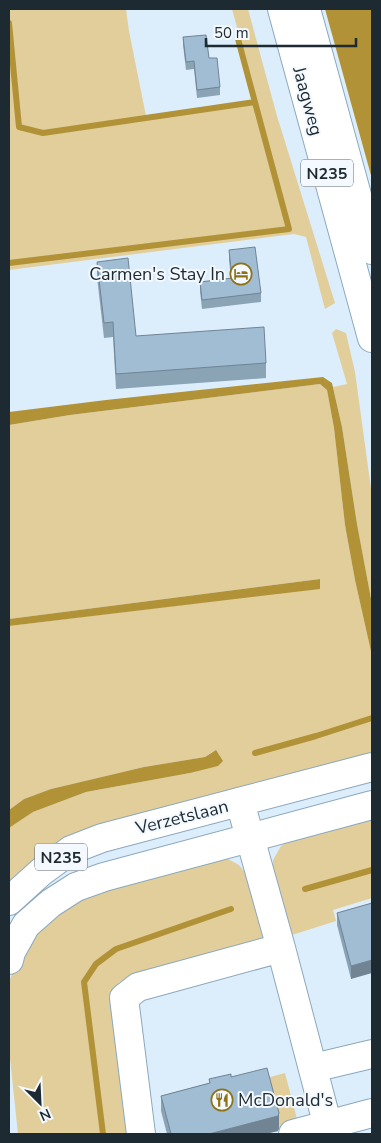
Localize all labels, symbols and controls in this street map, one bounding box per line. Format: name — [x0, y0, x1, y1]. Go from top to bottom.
scale bar — [206, 15, 356, 47]
text: 50 m — [214, 23, 249, 43]
street label: Jaagweg — [287, 63, 329, 138]
road number: N235 — [301, 160, 353, 187]
place label: Carmen's Stay In — [89, 262, 225, 286]
hotel icon: Carmen's Stay In — [229, 262, 253, 286]
street label: Verzetslaan — [132, 794, 231, 840]
road number: N235 — [35, 844, 87, 870]
north arrow — [15, 1078, 65, 1128]
restaurant icon: McDonald's — [210, 1088, 234, 1112]
place label: McDonald's — [238, 1088, 333, 1112]
text: N — [36, 1104, 54, 1125]

